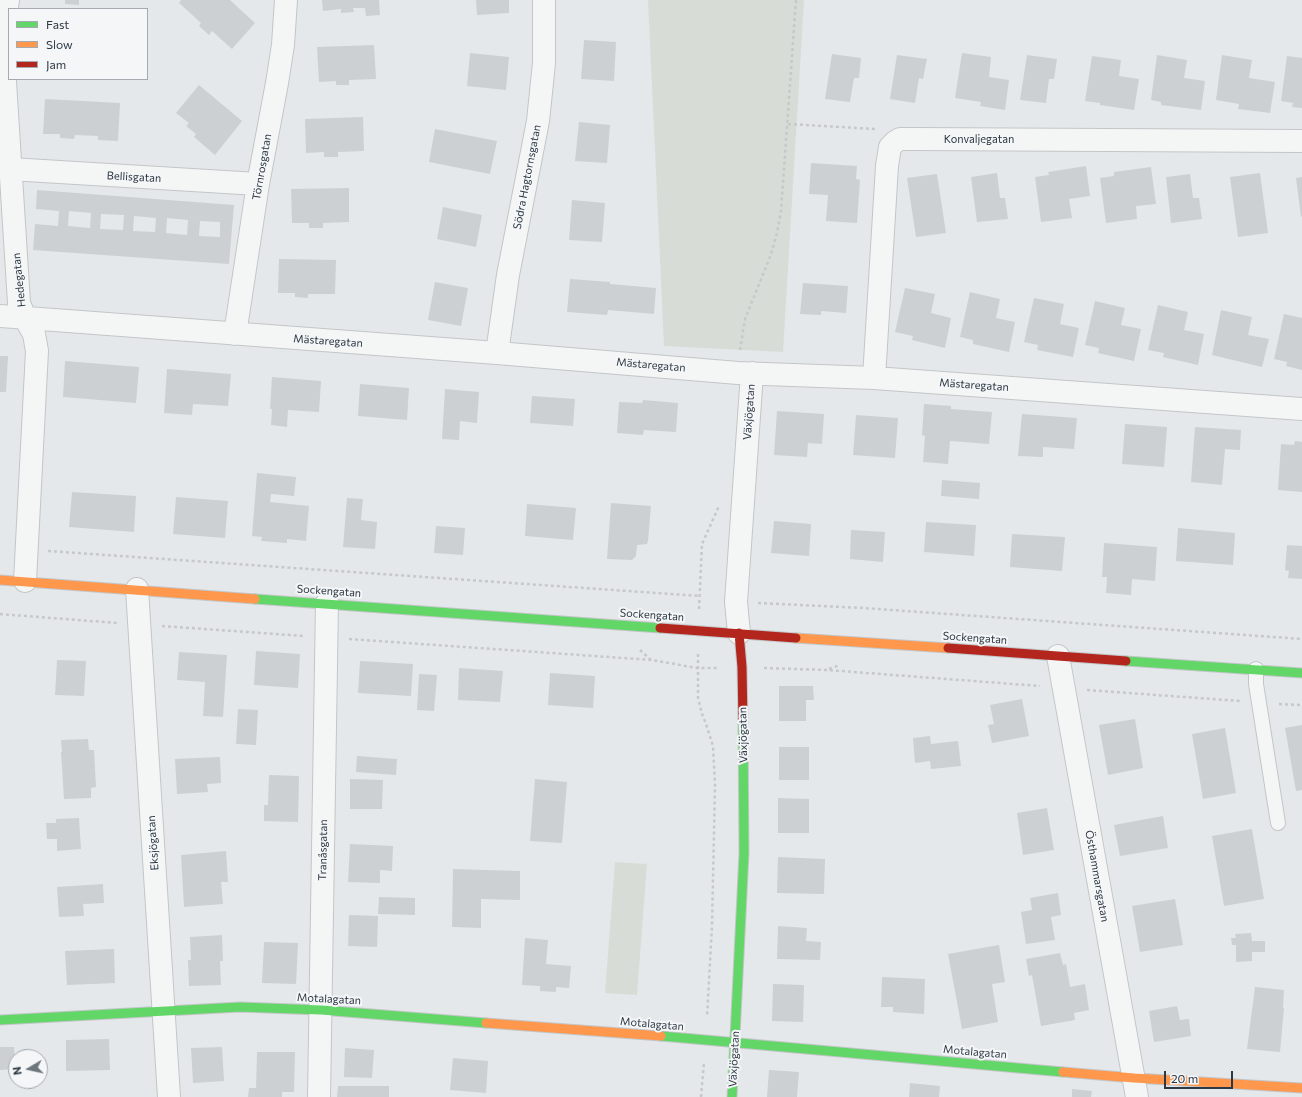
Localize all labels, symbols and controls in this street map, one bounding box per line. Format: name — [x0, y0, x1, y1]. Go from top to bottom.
legend — [8, 8, 148, 80]
text: Fast — [46, 17, 69, 31]
text: Slow — [46, 37, 73, 51]
text: Jam — [46, 57, 66, 71]
street label: Södra Hagtornsgatan — [510, 124, 544, 230]
street label: Konvaljegatan — [944, 132, 1014, 146]
street label: Törnrosgatan — [250, 133, 274, 201]
street label: Bellisgatan — [106, 169, 162, 185]
street label: Hedegatan — [10, 252, 28, 308]
street label: Mästaregatan — [293, 332, 363, 350]
street label: Mästaregatan — [616, 355, 686, 375]
street label: Mästaregatan — [939, 376, 1009, 394]
street label: Växjögatan — [740, 384, 758, 440]
street label: Sockengatan — [296, 582, 362, 600]
street label: Sockengatan — [619, 606, 685, 624]
street label: Sockengatan — [942, 629, 1008, 647]
street label: Växjögatan — [736, 707, 750, 763]
street label: Eksjögatan — [144, 815, 162, 871]
street label: Tranåsgatan — [316, 819, 330, 881]
street label: Östhammarsgatan — [1082, 829, 1112, 923]
street label: Motalagatan — [297, 991, 361, 1007]
street label: Motalagatan — [620, 1015, 684, 1033]
street label: Växjögatan — [726, 1031, 742, 1087]
street label: Motalagatan — [943, 1043, 1007, 1061]
north arrow — [8, 1049, 48, 1089]
scale bar — [1166, 1063, 1235, 1089]
text: N — [10, 1066, 24, 1076]
text: 20 m — [1171, 1071, 1198, 1085]

